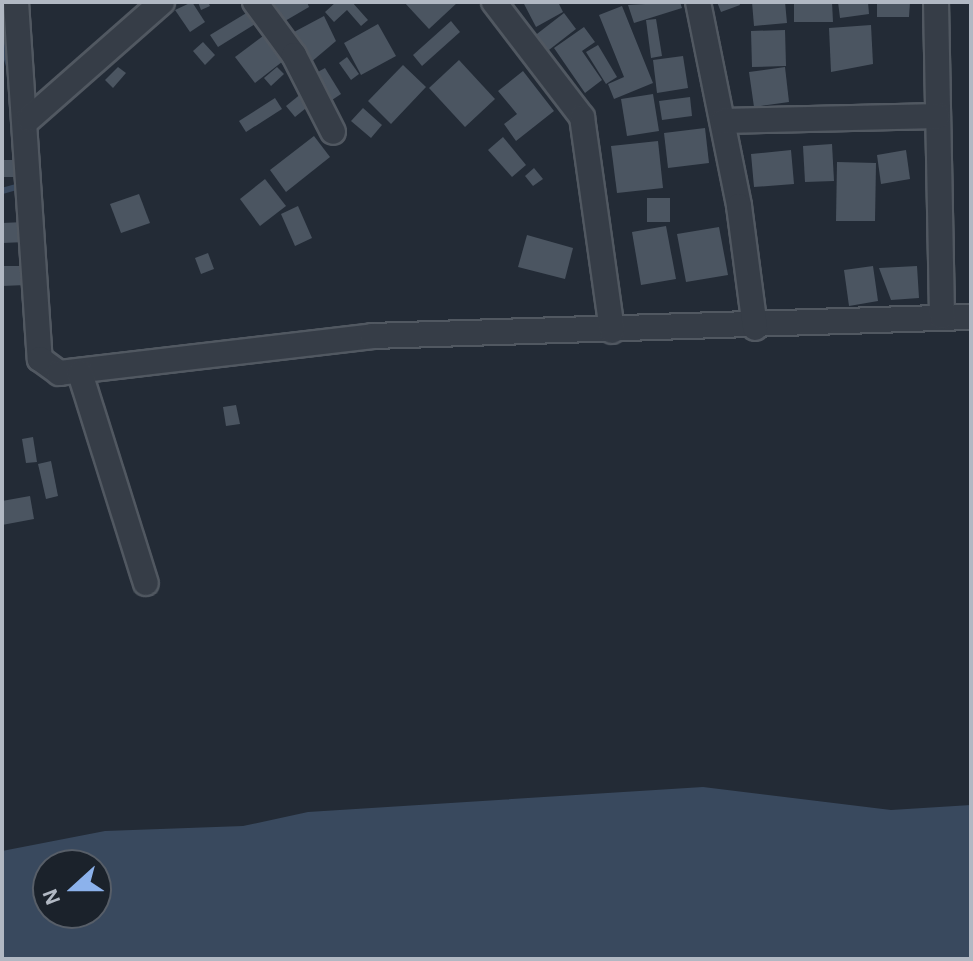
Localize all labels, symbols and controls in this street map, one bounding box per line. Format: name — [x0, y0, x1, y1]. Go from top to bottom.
north arrow — [32, 849, 112, 929]
text: N — [38, 886, 64, 908]

